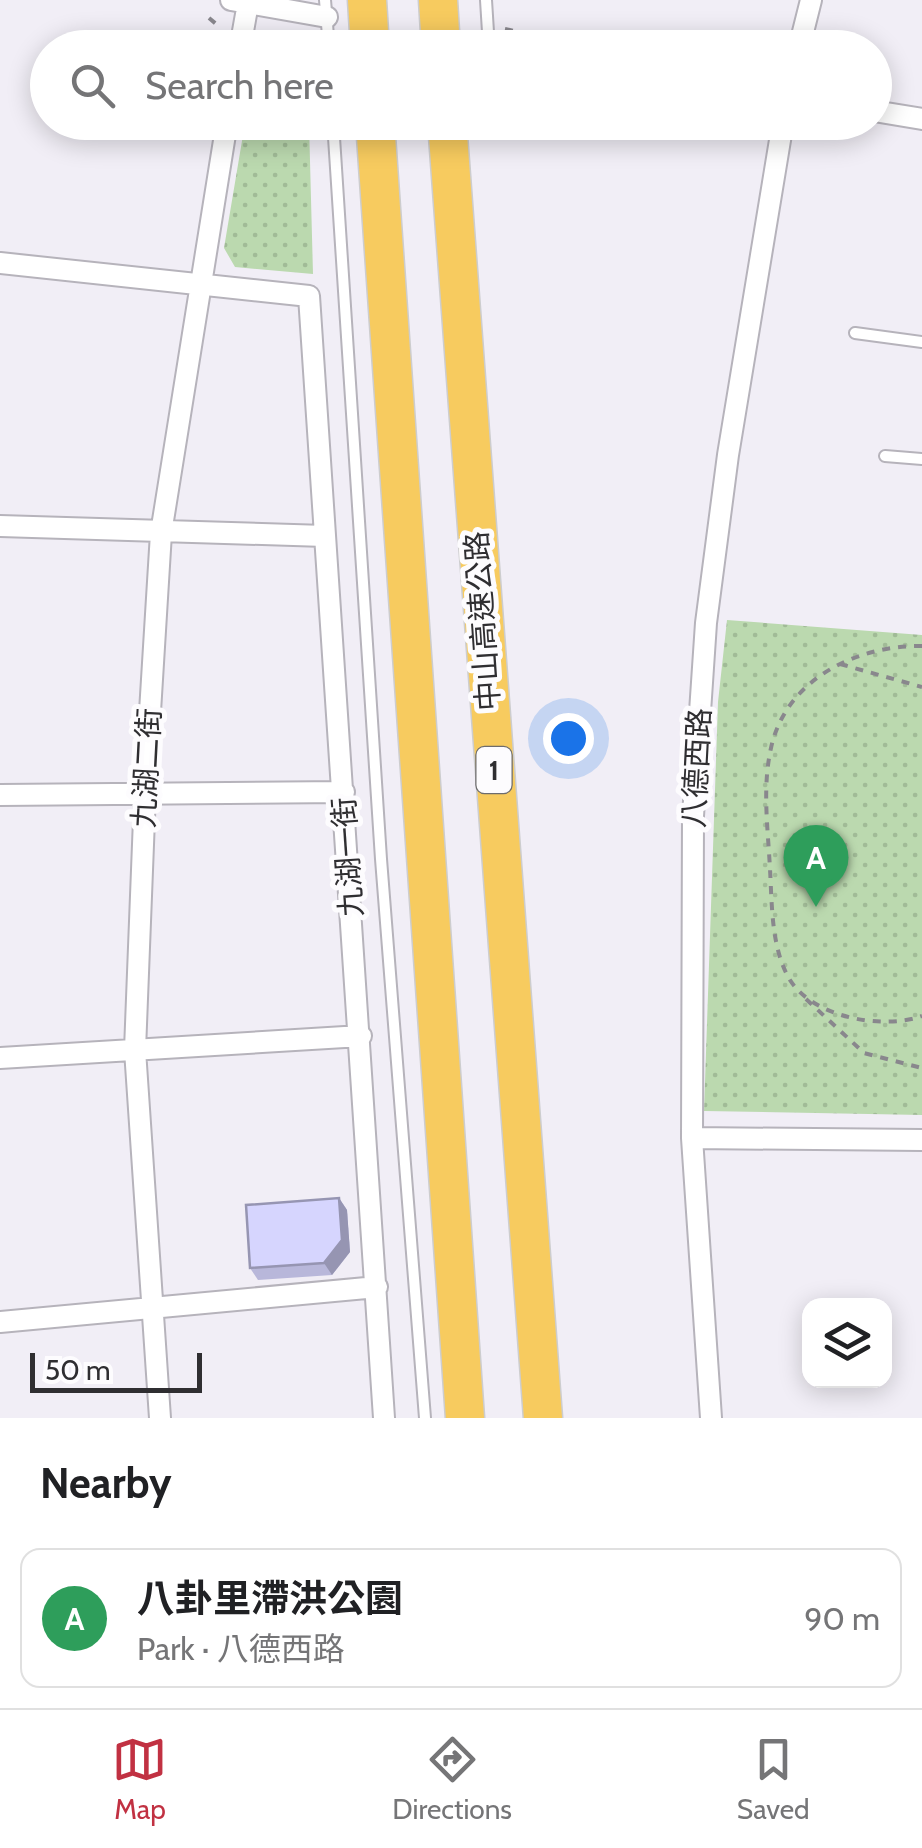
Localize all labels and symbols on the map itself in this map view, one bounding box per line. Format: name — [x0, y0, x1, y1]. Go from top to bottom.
street label: 中山高速公路 — [458, 530, 507, 712]
street label: 九湖二街 — [125, 707, 168, 829]
street label: 八德西路 — [675, 707, 718, 829]
your location — [543, 713, 594, 764]
road number: 1 — [476, 747, 512, 793]
street label: 九湖一街 — [325, 796, 370, 918]
pin: A — [784, 824, 848, 907]
scale bar — [30, 1348, 202, 1392]

